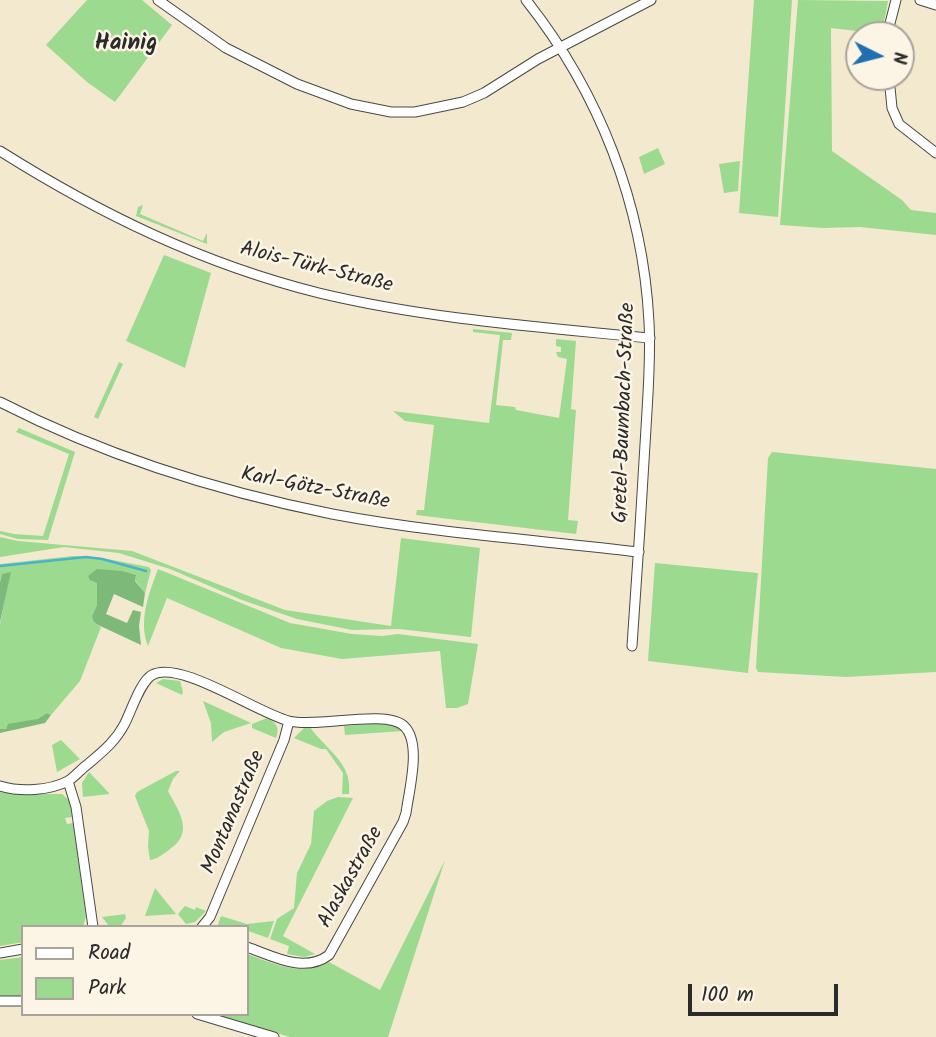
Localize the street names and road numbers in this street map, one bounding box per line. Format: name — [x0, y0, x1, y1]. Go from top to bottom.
street label: Alois-Türk-Straße — [237, 238, 395, 300]
street label: Gretel-Baumbach-Straße — [610, 302, 642, 524]
street label: Karl-Götz-Straße — [238, 463, 392, 517]
street label: Montanastraße — [198, 747, 272, 879]
street label: Alaskastraße — [314, 823, 390, 933]

